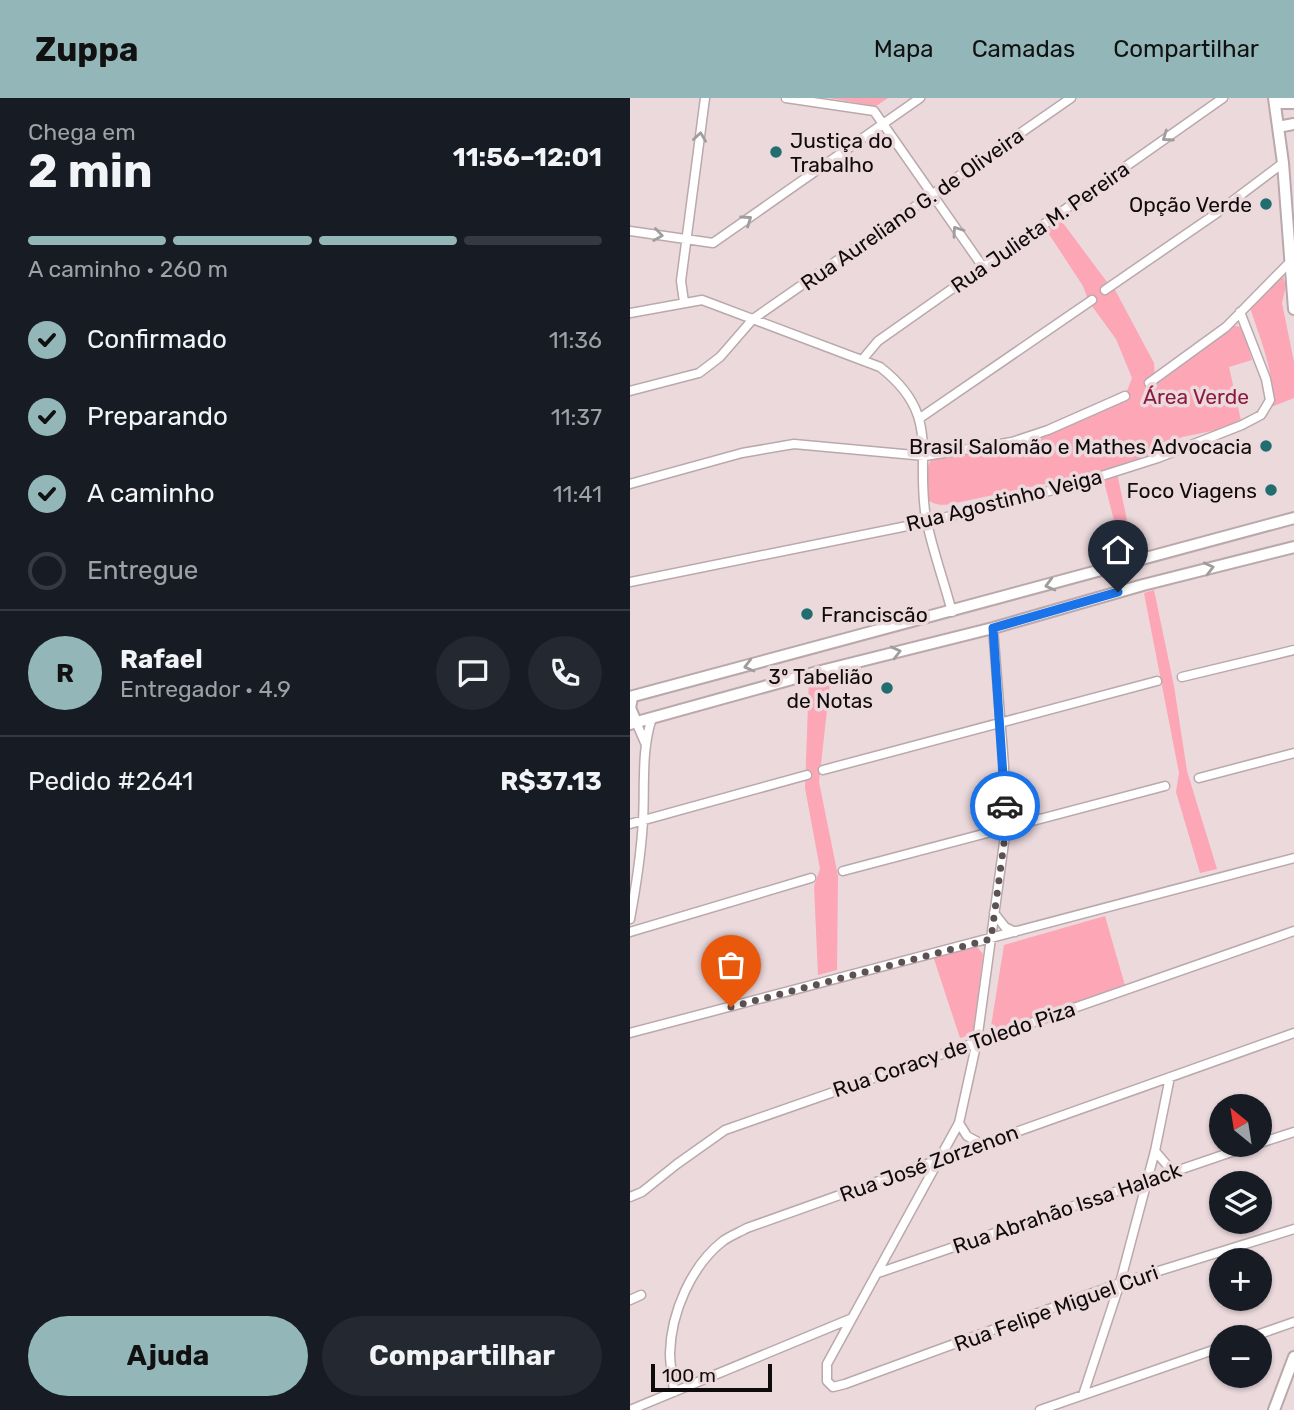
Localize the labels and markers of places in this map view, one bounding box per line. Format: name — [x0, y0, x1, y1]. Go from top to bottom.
place label: Justiça do Trabalho — [790, 128, 893, 177]
marker: Justiça do Trabalho — [768, 144, 784, 160]
place label: Opção Verde — [1129, 192, 1252, 217]
marker: Opção Verde — [1258, 196, 1274, 212]
place label: Brasil Salomão e Mathes Advocacia — [909, 434, 1252, 459]
marker: Brasil Salomão e Mathes Advocacia — [1258, 438, 1274, 454]
place label: Foco Viagens — [1127, 478, 1257, 503]
marker: Foco Viagens — [1263, 482, 1279, 498]
pin — [1088, 520, 1148, 592]
place label: Franciscão — [821, 602, 928, 627]
marker: Franciscão — [799, 606, 815, 622]
place label: 3º Tabelião de Notas — [768, 664, 873, 713]
marker: 3º Tabelião de Notas — [879, 680, 895, 696]
pin — [701, 935, 761, 1007]

